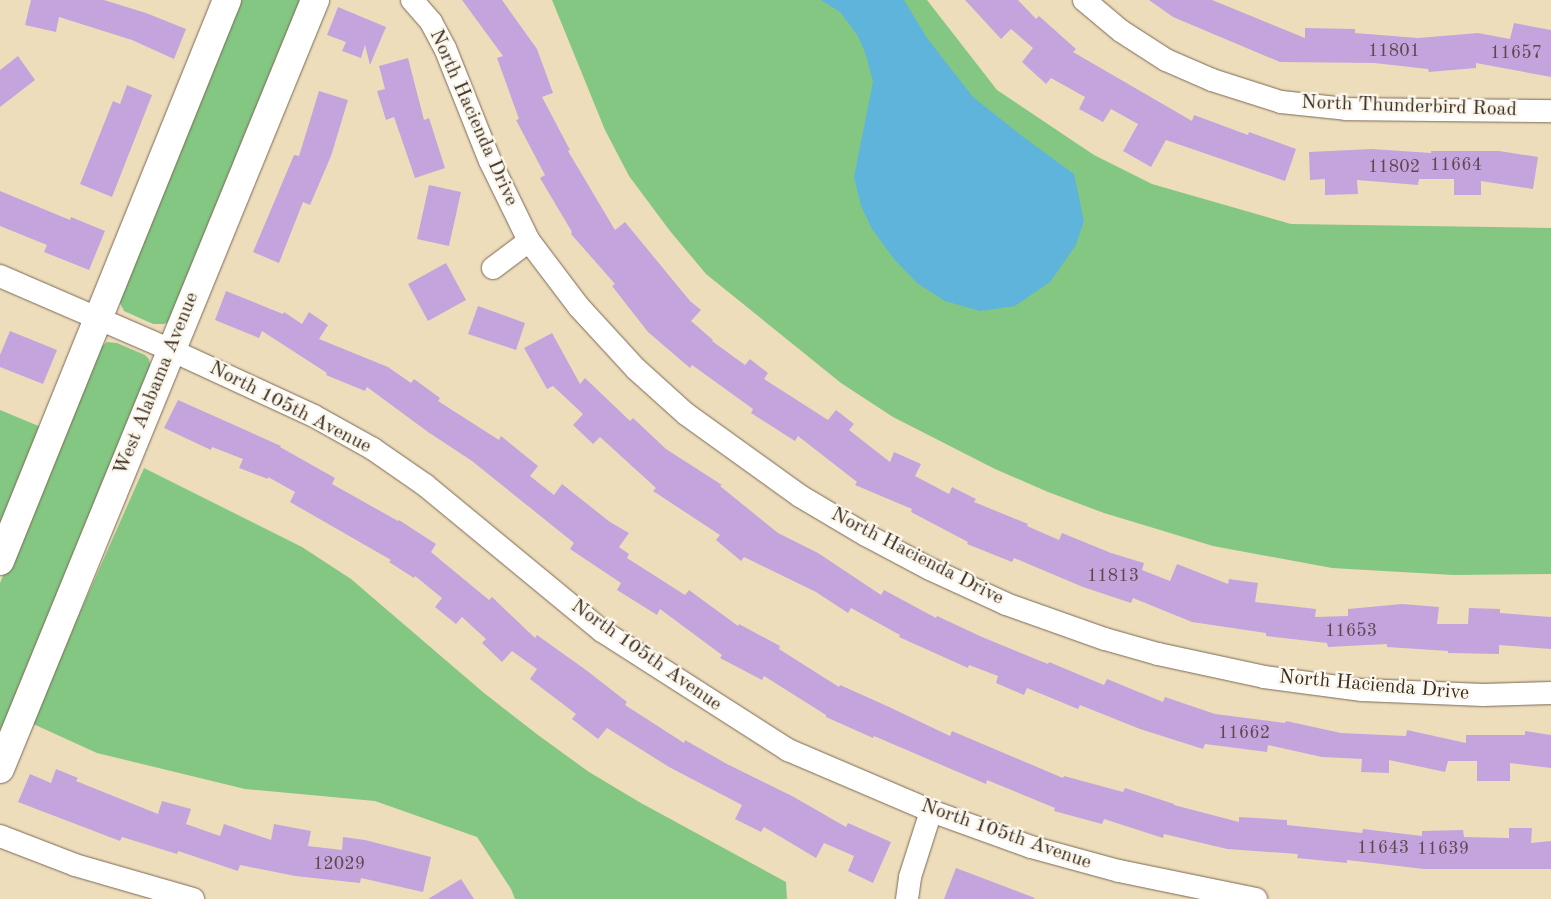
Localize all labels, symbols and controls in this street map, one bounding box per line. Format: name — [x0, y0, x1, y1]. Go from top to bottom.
street label: North Hacienda Drive — [423, 26, 523, 210]
house number: 11801 — [1368, 40, 1420, 62]
house number: 11657 — [1490, 42, 1542, 64]
street label: North Thunderbird Road — [1301, 91, 1517, 123]
house number: 11664 — [1430, 154, 1482, 176]
house number: 11802 — [1368, 156, 1420, 178]
street label: West Alabama Avenue — [109, 289, 205, 479]
street label: North 105th Avenue — [205, 357, 375, 459]
street label: North Hacienda Drive — [827, 503, 1007, 611]
house number: 11813 — [1087, 565, 1139, 587]
street label: North 105th Avenue — [566, 595, 726, 717]
house number: 11653 — [1325, 620, 1377, 642]
street label: North Hacienda Drive — [1278, 666, 1470, 706]
house number: 11662 — [1218, 722, 1270, 744]
street label: North 105th Avenue — [918, 795, 1094, 875]
house number: 11643 — [1357, 837, 1409, 859]
house number: 11639 — [1417, 838, 1469, 860]
house number: 12029 — [313, 853, 365, 875]

